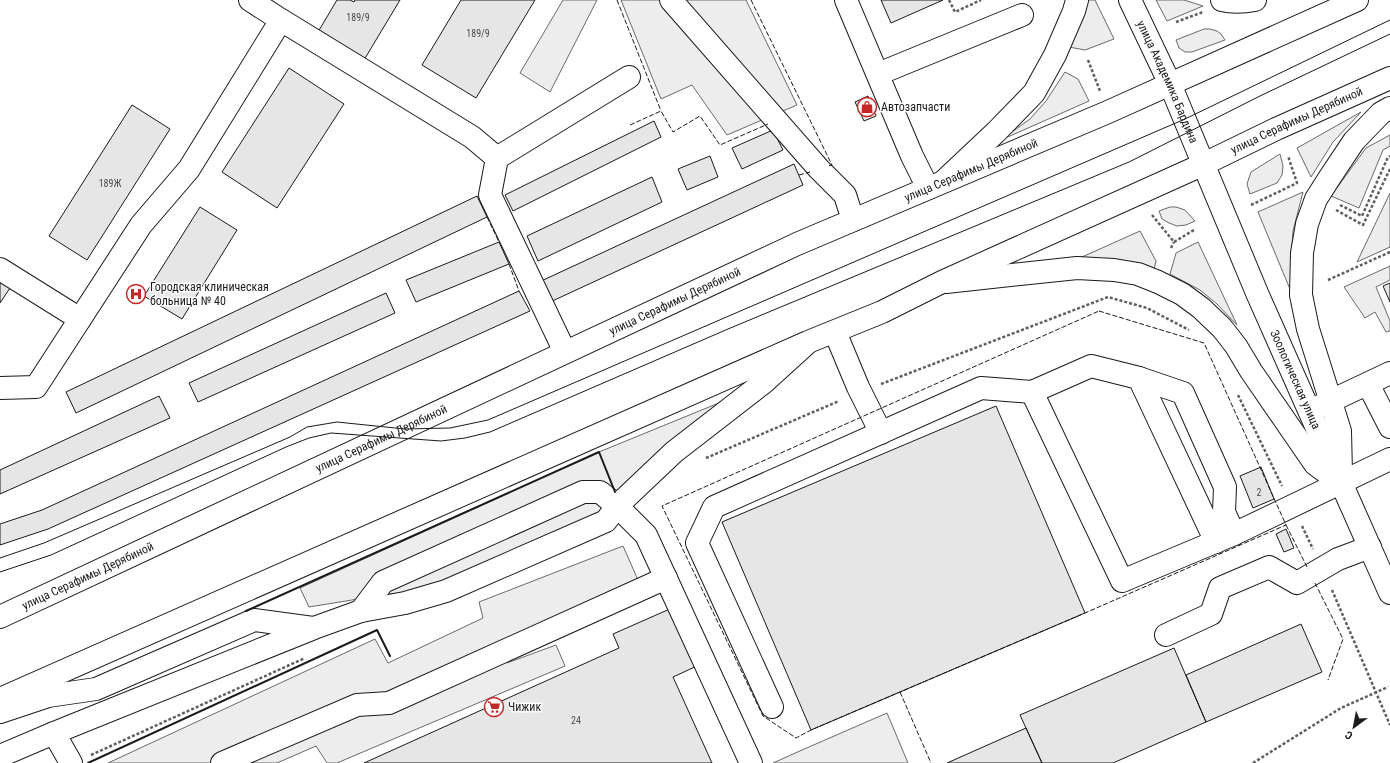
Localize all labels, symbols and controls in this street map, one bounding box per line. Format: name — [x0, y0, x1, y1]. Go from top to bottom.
house number: 189/9 — [346, 12, 370, 23]
street label: улица Академика Бардина — [1134, 18, 1201, 146]
house number: 189/9 — [466, 28, 490, 39]
street label: улица Серафимы Дерябиной — [1228, 84, 1365, 157]
shop icon: Автозапчасти — [856, 96, 878, 118]
place label: Автозапчасти — [881, 100, 950, 114]
street label: улица Серафимы Дерябиной — [902, 136, 1040, 205]
house number: 189Ж — [99, 178, 121, 189]
street label: улица Серафимы Дерябиной — [607, 264, 743, 338]
place label: Городская клиническая больница № 40 — [150, 280, 269, 308]
hospital icon: Городская клиническая больница № 40 — [125, 283, 147, 305]
street label: Зоологическая улица — [1267, 328, 1324, 431]
street label: улица Серафимы Дерябиной — [313, 402, 449, 475]
house number: 2 — [1257, 487, 1262, 498]
street label: улица Серафимы Дерябиной — [20, 539, 156, 613]
supermarket icon: Чижик — [483, 696, 505, 718]
place label: Чижик — [508, 700, 541, 714]
north arrow — [1334, 707, 1374, 747]
house number: 24 — [571, 715, 581, 726]
text: С — [1343, 728, 1355, 742]

